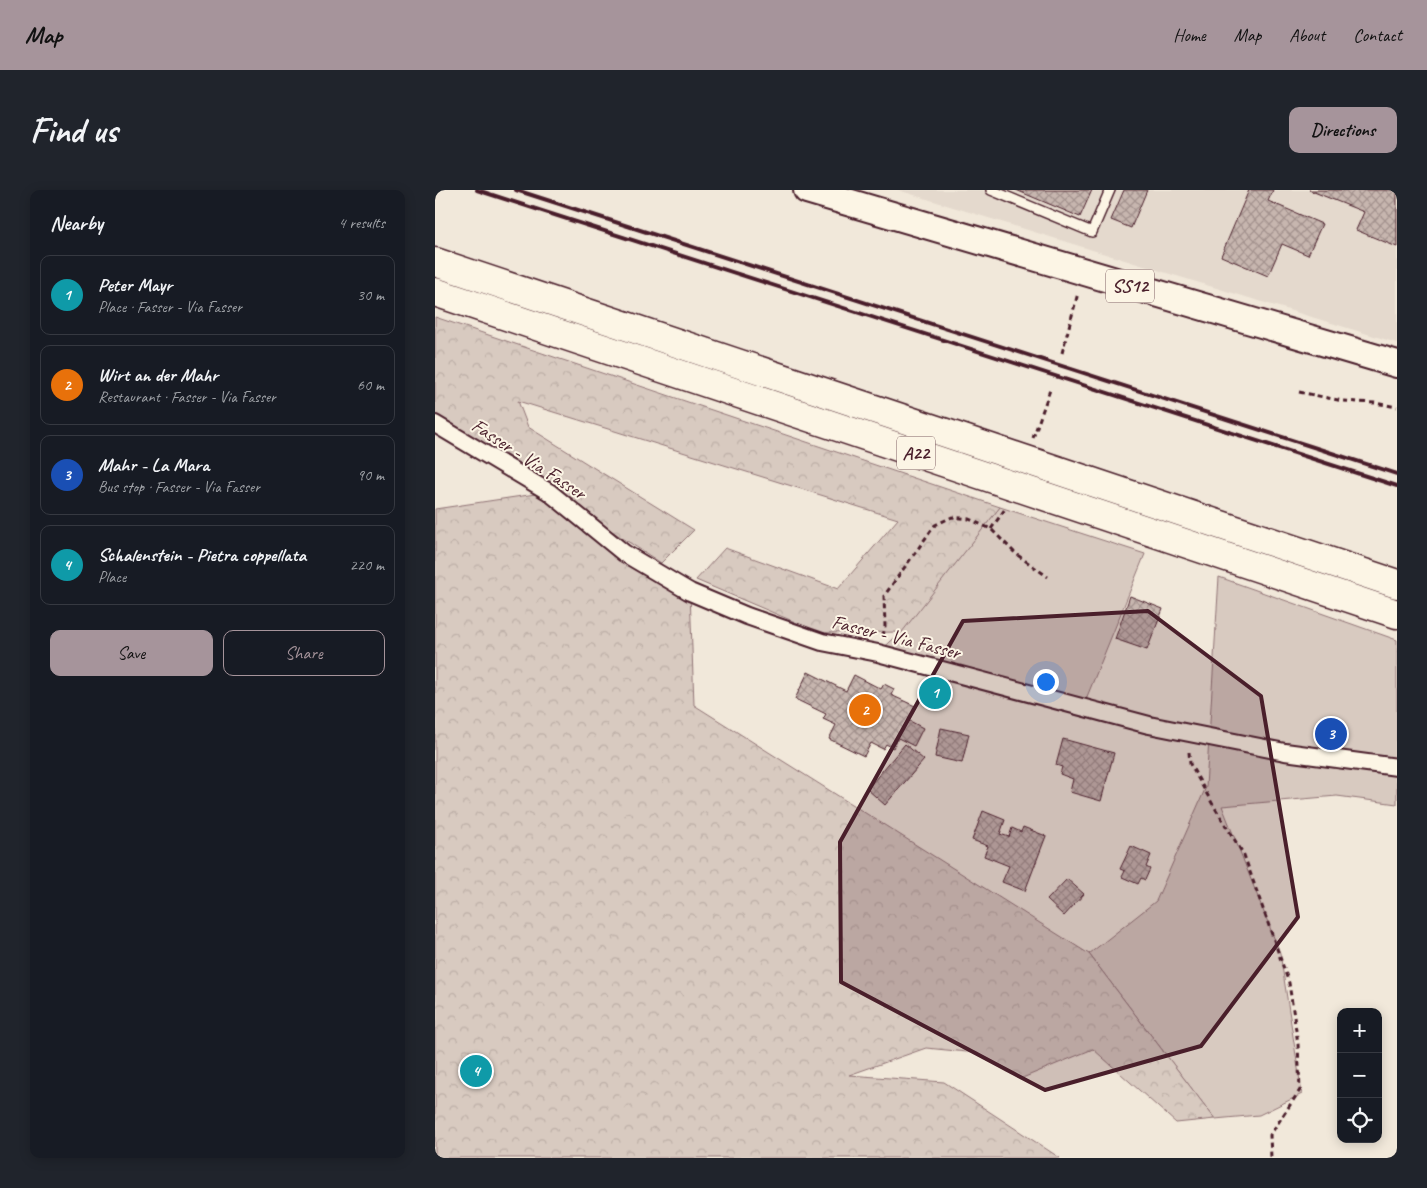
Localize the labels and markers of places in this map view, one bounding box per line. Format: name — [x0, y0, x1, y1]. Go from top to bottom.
pin: 1 — [919, 674, 951, 712]
pin: 2 — [849, 691, 881, 729]
pin: 3 — [1315, 715, 1347, 753]
pin: 4 — [460, 1052, 492, 1090]

